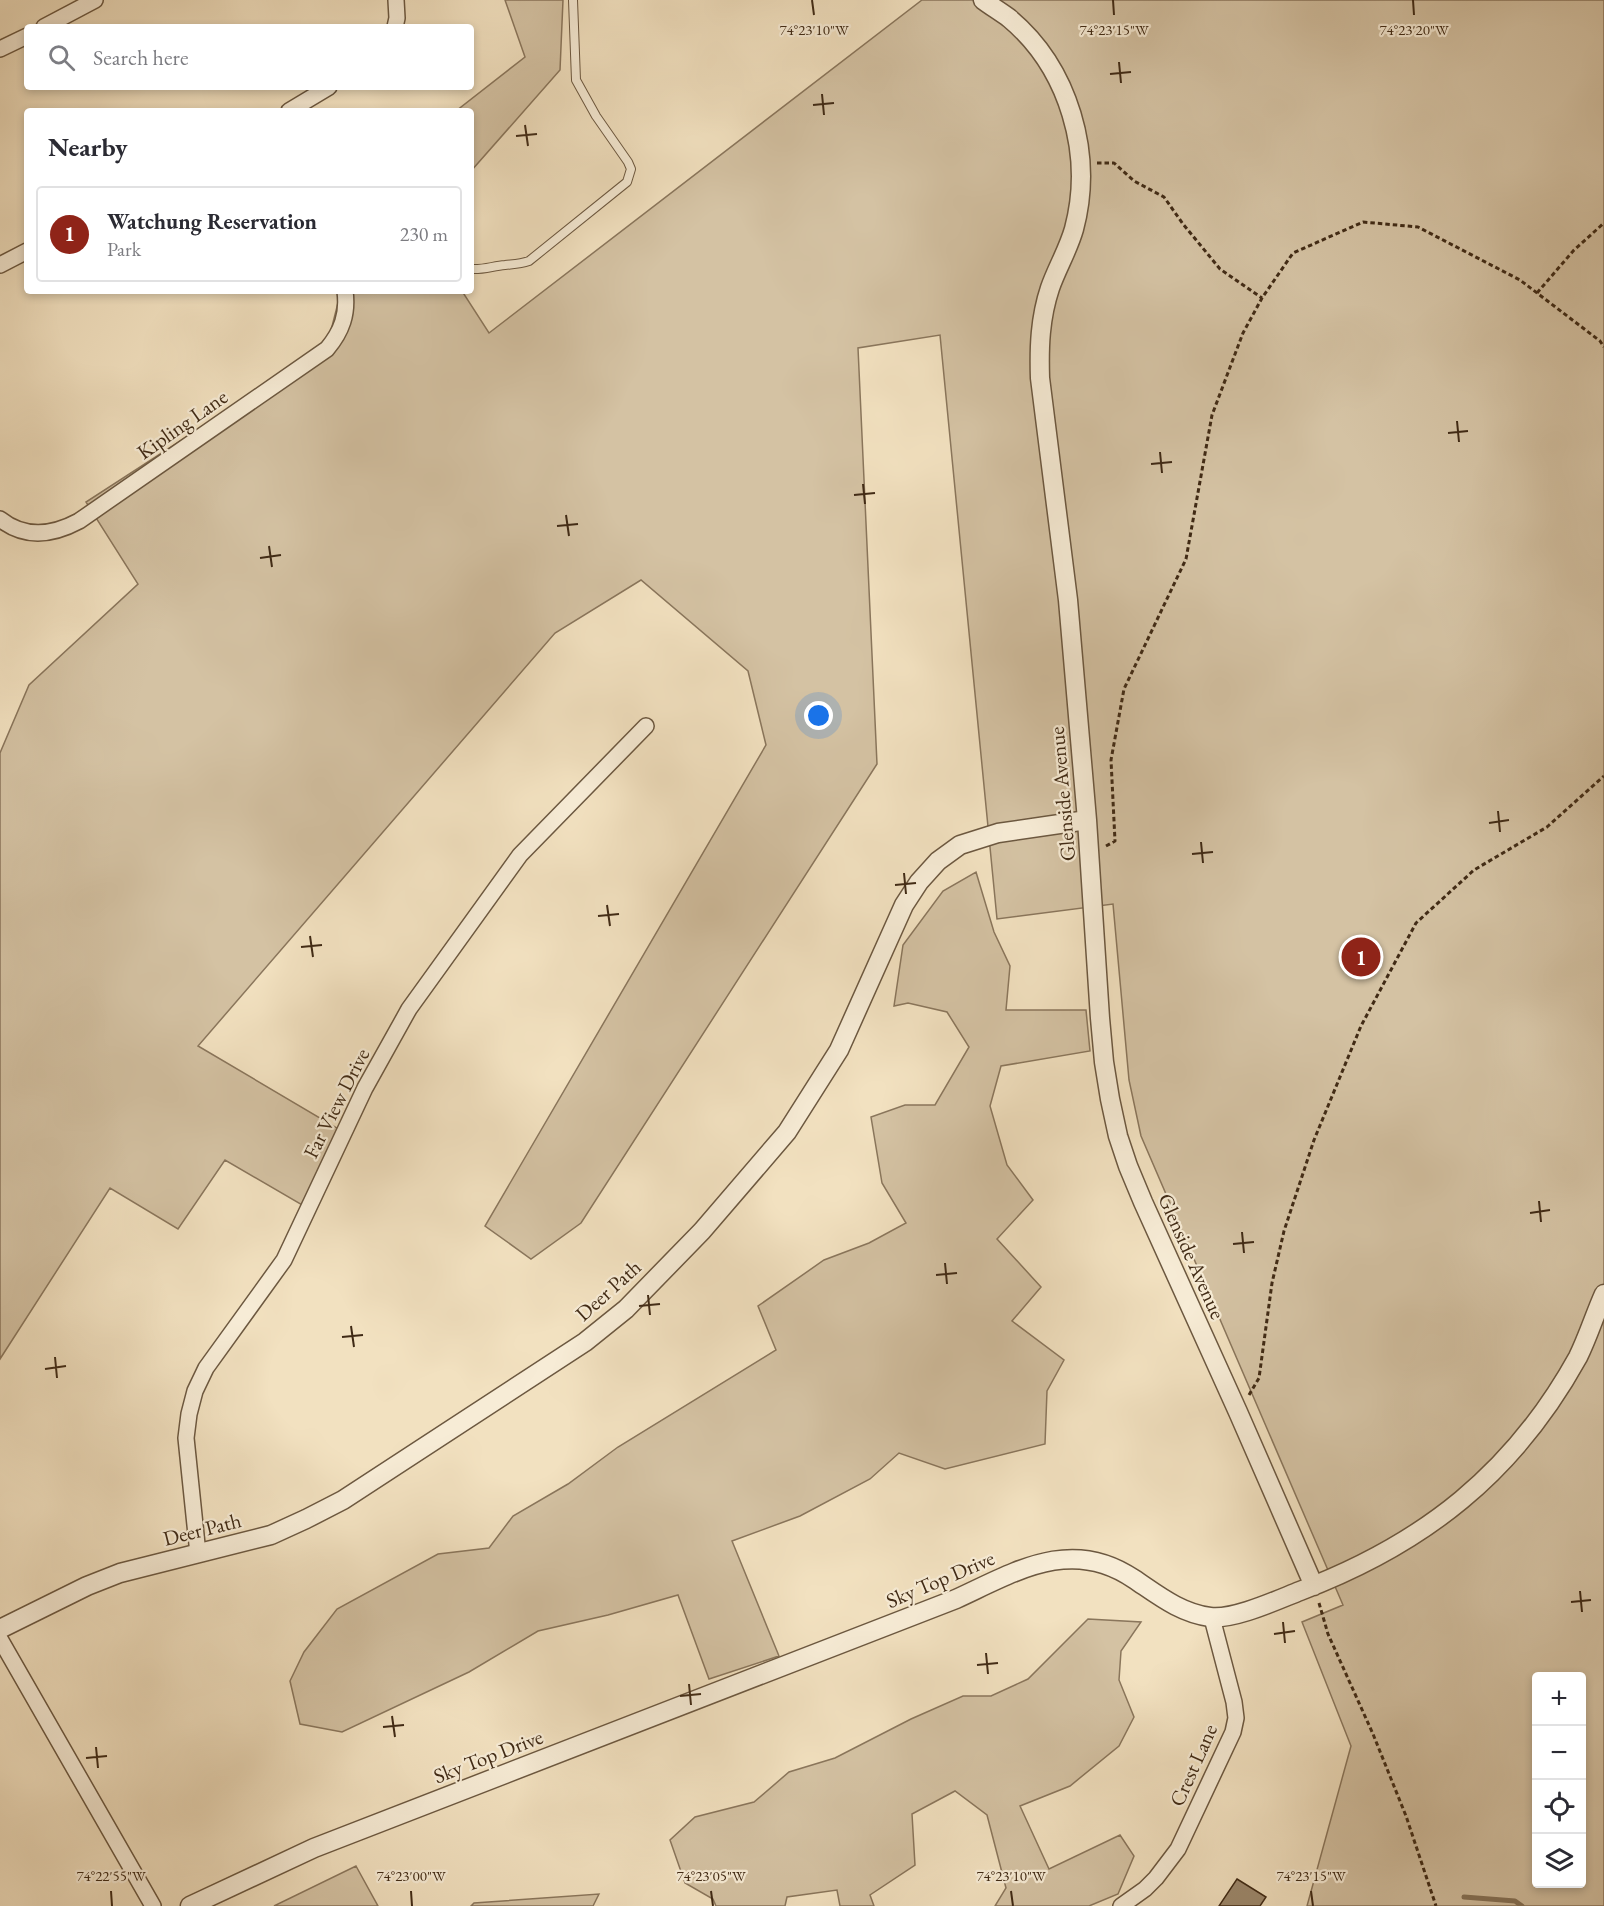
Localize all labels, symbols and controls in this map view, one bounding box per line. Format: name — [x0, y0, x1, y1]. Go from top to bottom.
text: 74°23'10"W — [779, 20, 849, 39]
text: 74°23'15"W — [1079, 20, 1149, 39]
text: 74°23'20"W — [1379, 20, 1449, 39]
search box — [24, 24, 474, 90]
icon: search — [45, 41, 78, 74]
text: Search here — [93, 43, 188, 72]
text: Nearby — [48, 130, 128, 164]
text: Watchung Reservation — [107, 207, 317, 236]
text: 1 — [64, 221, 75, 247]
text: 230 m — [400, 221, 448, 247]
text: Park — [107, 236, 141, 262]
street label: Kipling Lane — [131, 383, 233, 465]
your location — [804, 701, 833, 730]
street label: Glenside Avenue — [1043, 726, 1081, 862]
pin: 1 — [1342, 934, 1380, 980]
street label: Far View Drive — [297, 1043, 375, 1163]
street label: Glenside Avenue — [1152, 1189, 1232, 1323]
street label: Deer Path — [569, 1253, 647, 1327]
street label: Deer Path — [160, 1506, 244, 1552]
street label: Sky Top Drive — [882, 1544, 998, 1614]
map controls — [1532, 1672, 1586, 1888]
button: + — [1532, 1672, 1586, 1726]
street label: Crest Lane — [1163, 1719, 1223, 1811]
street label: Sky Top Drive — [429, 1723, 547, 1789]
button: − — [1532, 1726, 1586, 1780]
button: locate — [1532, 1780, 1586, 1834]
button: layers — [1532, 1834, 1586, 1888]
text: 74°22'55"W — [76, 1866, 146, 1885]
text: 74°23'00"W — [376, 1866, 446, 1885]
text: 74°23'05"W — [676, 1866, 746, 1885]
text: 74°23'10"W — [976, 1866, 1046, 1885]
text: 74°23'15"W — [1276, 1866, 1346, 1885]

